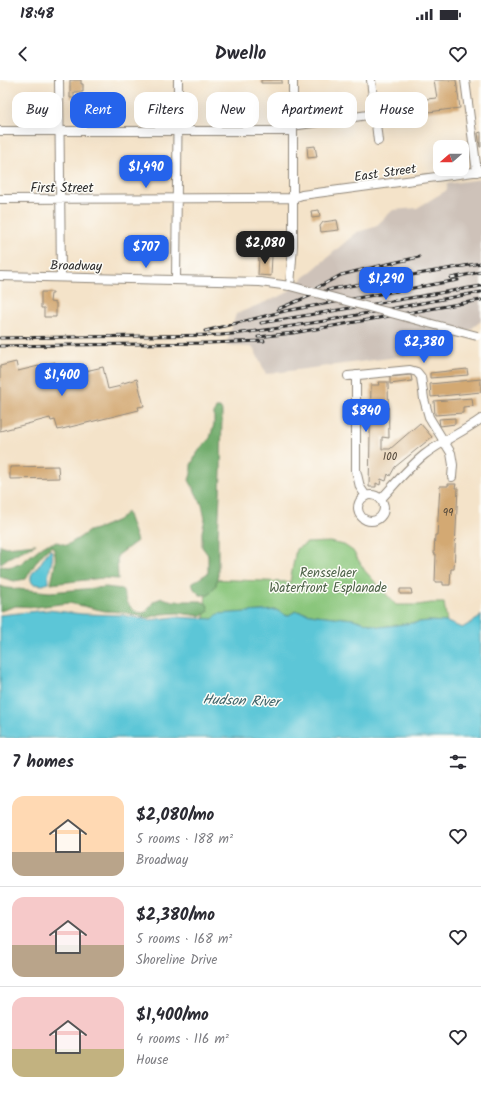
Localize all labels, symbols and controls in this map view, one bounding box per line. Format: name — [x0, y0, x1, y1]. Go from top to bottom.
text: 18:48 — [20, 2, 54, 26]
text: Dwello — [215, 40, 266, 69]
icon: back — [12, 43, 34, 65]
icon: heart — [447, 43, 469, 65]
chip: Buy — [12, 92, 62, 128]
chip: Rent — [70, 92, 126, 128]
chip: Filters — [134, 92, 198, 128]
chip: New — [206, 92, 259, 128]
chip: Apartment — [267, 92, 357, 128]
chip: House — [365, 92, 428, 128]
north arrow — [433, 140, 469, 176]
map controls — [433, 140, 469, 176]
pin: $1,490 — [113, 155, 179, 189]
text: $1,490 — [128, 157, 164, 178]
street label: East Street — [353, 159, 419, 188]
street label: First Street — [31, 178, 94, 199]
pin: $2,080 — [232, 231, 298, 265]
text: $2,080 — [245, 233, 285, 254]
pin: $707 — [122, 235, 170, 269]
text: $707 — [133, 237, 159, 258]
street label: Broadway — [50, 256, 103, 277]
pin: $1,290 — [353, 267, 419, 301]
text: $1,290 — [368, 269, 404, 290]
pin: $2,380 — [391, 330, 457, 364]
text: $2,380 — [404, 332, 444, 353]
pin: $1,400 — [29, 363, 95, 397]
text: $1,400 — [44, 365, 80, 386]
pin: $840 — [342, 399, 390, 433]
text: $840 — [351, 401, 381, 422]
house number: 100 — [383, 448, 398, 466]
house number: 99 — [443, 504, 454, 522]
park label: Rensselaer Waterfront Esplanade — [269, 563, 387, 599]
water label: Hudson River — [202, 689, 283, 713]
text: 7 homes — [12, 749, 74, 776]
icon: filters — [447, 751, 469, 773]
text: $2,080/mo — [136, 802, 214, 829]
icon: home — [44, 812, 92, 860]
icon: heart — [447, 825, 469, 847]
text: 5 rooms · 188 m² — [136, 829, 233, 850]
text: Broadway — [136, 850, 188, 871]
text: $2,380/mo — [136, 902, 215, 929]
icon: home — [44, 913, 92, 961]
icon: heart — [447, 926, 469, 948]
text: 5 rooms · 168 m² — [136, 929, 232, 950]
text: Shoreline Drive — [136, 950, 217, 971]
text: $1,400/mo — [136, 1002, 209, 1029]
icon: home — [44, 1013, 92, 1061]
icon: heart — [447, 1026, 469, 1048]
text: 4 rooms · 116 m² — [136, 1029, 229, 1050]
text: House — [136, 1050, 168, 1071]

